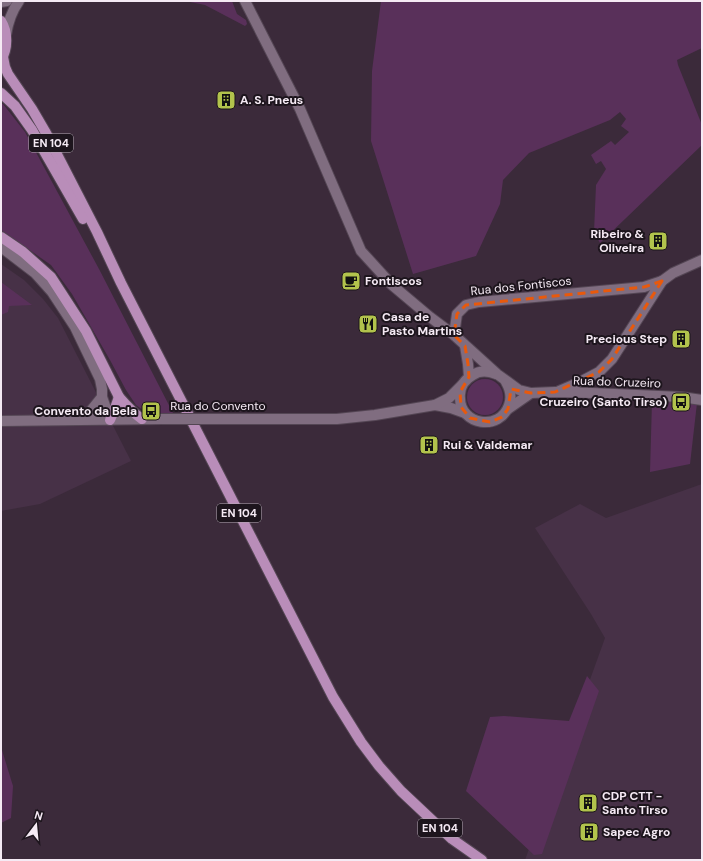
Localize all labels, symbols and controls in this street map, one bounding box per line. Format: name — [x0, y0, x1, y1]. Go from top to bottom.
building icon: A. S. Pneus — [215, 89, 237, 111]
place label: A. S. Pneus — [240, 92, 303, 108]
road number: EN 104 — [29, 134, 73, 152]
place label: Ribeiro & Oliveira — [590, 226, 645, 256]
building icon: Ribeiro & Oliveira — [647, 230, 669, 252]
cafe icon: Fontiscos — [340, 270, 362, 292]
place label: Fontiscos — [365, 273, 422, 289]
street label: Rua dos Fontiscos — [470, 273, 572, 299]
place label: Casa de Pasto Martins — [382, 309, 462, 339]
restaurant icon: Casa de Pasto Martins — [357, 313, 379, 335]
building icon: Precious Step — [670, 328, 692, 350]
place label: Precious Step — [586, 331, 667, 347]
street label: Rua do Cruzeiro — [573, 372, 661, 392]
bus stop icon: Cruzeiro (Santo Tirso) — [670, 391, 692, 413]
place label: Cruzeiro (Santo Tirso) — [539, 394, 667, 410]
street label: Rua do Convento — [170, 398, 266, 414]
bus stop icon: Convento da Bela — [140, 400, 162, 422]
place label: Convento da Bela — [34, 403, 137, 419]
building icon: Rui & Valdemar — [418, 434, 440, 456]
place label: Rui & Valdemar — [443, 437, 533, 453]
road number: EN 104 — [217, 504, 261, 522]
place label: CDP CTT - Santo Tirso — [602, 788, 668, 818]
building icon: CDP CTT - Santo Tirso — [577, 792, 599, 814]
north arrow — [16, 805, 56, 845]
text: N — [33, 808, 45, 823]
road number: EN 104 — [418, 819, 462, 837]
building icon: Sapec Agro — [578, 821, 600, 843]
place label: Sapec Agro — [603, 824, 670, 840]

